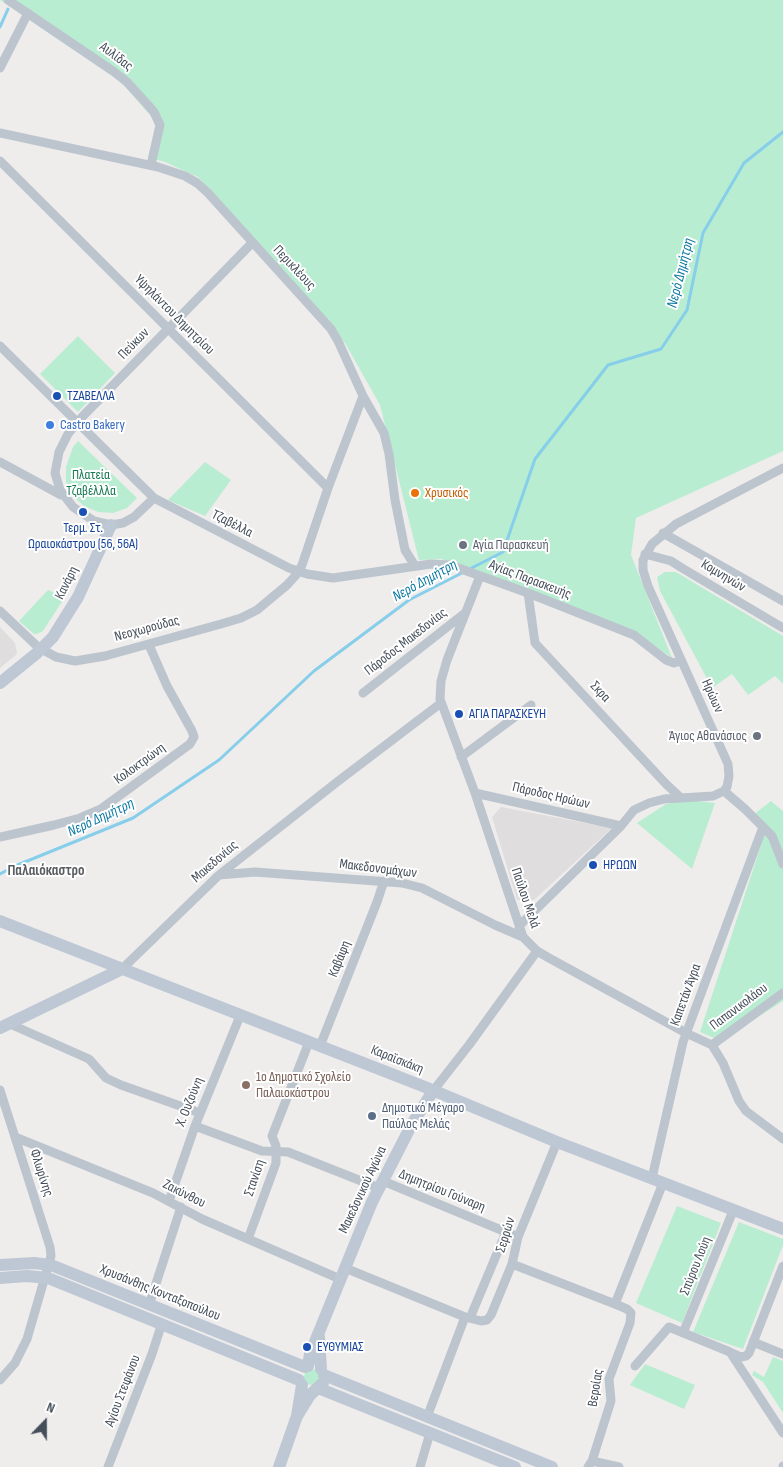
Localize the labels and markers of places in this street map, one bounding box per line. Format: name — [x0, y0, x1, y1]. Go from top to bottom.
place label: ΤΖΑΒΕΛΛΑ — [67, 388, 115, 404]
marker: ΤΖΑΒΕΛΛΑ — [51, 390, 63, 402]
place label: Castro Bakery — [60, 417, 125, 433]
marker: Castro Bakery — [44, 419, 56, 431]
place label: Χρυσικός — [425, 485, 469, 501]
marker: Χρυσικός — [409, 487, 421, 499]
marker: Τερμ. Στ. Ωραιοκάστρου (56, 56Α) — [77, 506, 89, 518]
place label: Τερμ. Στ. Ωραιοκάστρου (56, 56Α) — [28, 520, 138, 552]
place label: Αγία Παρασκευή — [473, 537, 549, 553]
marker: Αγία Παρασκευή — [457, 539, 469, 551]
place label: ΑΓΙΑ ΠΑΡΑΣΚΕΥΗ — [469, 706, 546, 722]
marker: ΑΓΙΑ ΠΑΡΑΣΚΕΥΗ — [453, 708, 465, 720]
place label: Άγιος Αθανάσιος — [669, 728, 747, 744]
marker: Άγιος Αθανάσιος — [751, 730, 763, 742]
place label: ΗΡΩΩΝ — [603, 857, 637, 873]
marker: ΗΡΩΩΝ — [587, 859, 599, 871]
place label: 1ο Δημοτικό Σχολείο Παλαιοκάστρου — [256, 1069, 351, 1102]
marker: 1ο Δημοτικό Σχολείο Παλαιοκάστρου — [240, 1079, 252, 1091]
place label: Δημοτικό Μέγαρο Παύλος Μελάς — [382, 1100, 464, 1132]
marker: Δημοτικό Μέγαρο Παύλος Μελάς — [366, 1110, 378, 1122]
place label: ΕΥΘΥΜΙΑΣ — [317, 1339, 363, 1355]
marker: ΕΥΘΥΜΙΑΣ — [301, 1341, 313, 1353]

